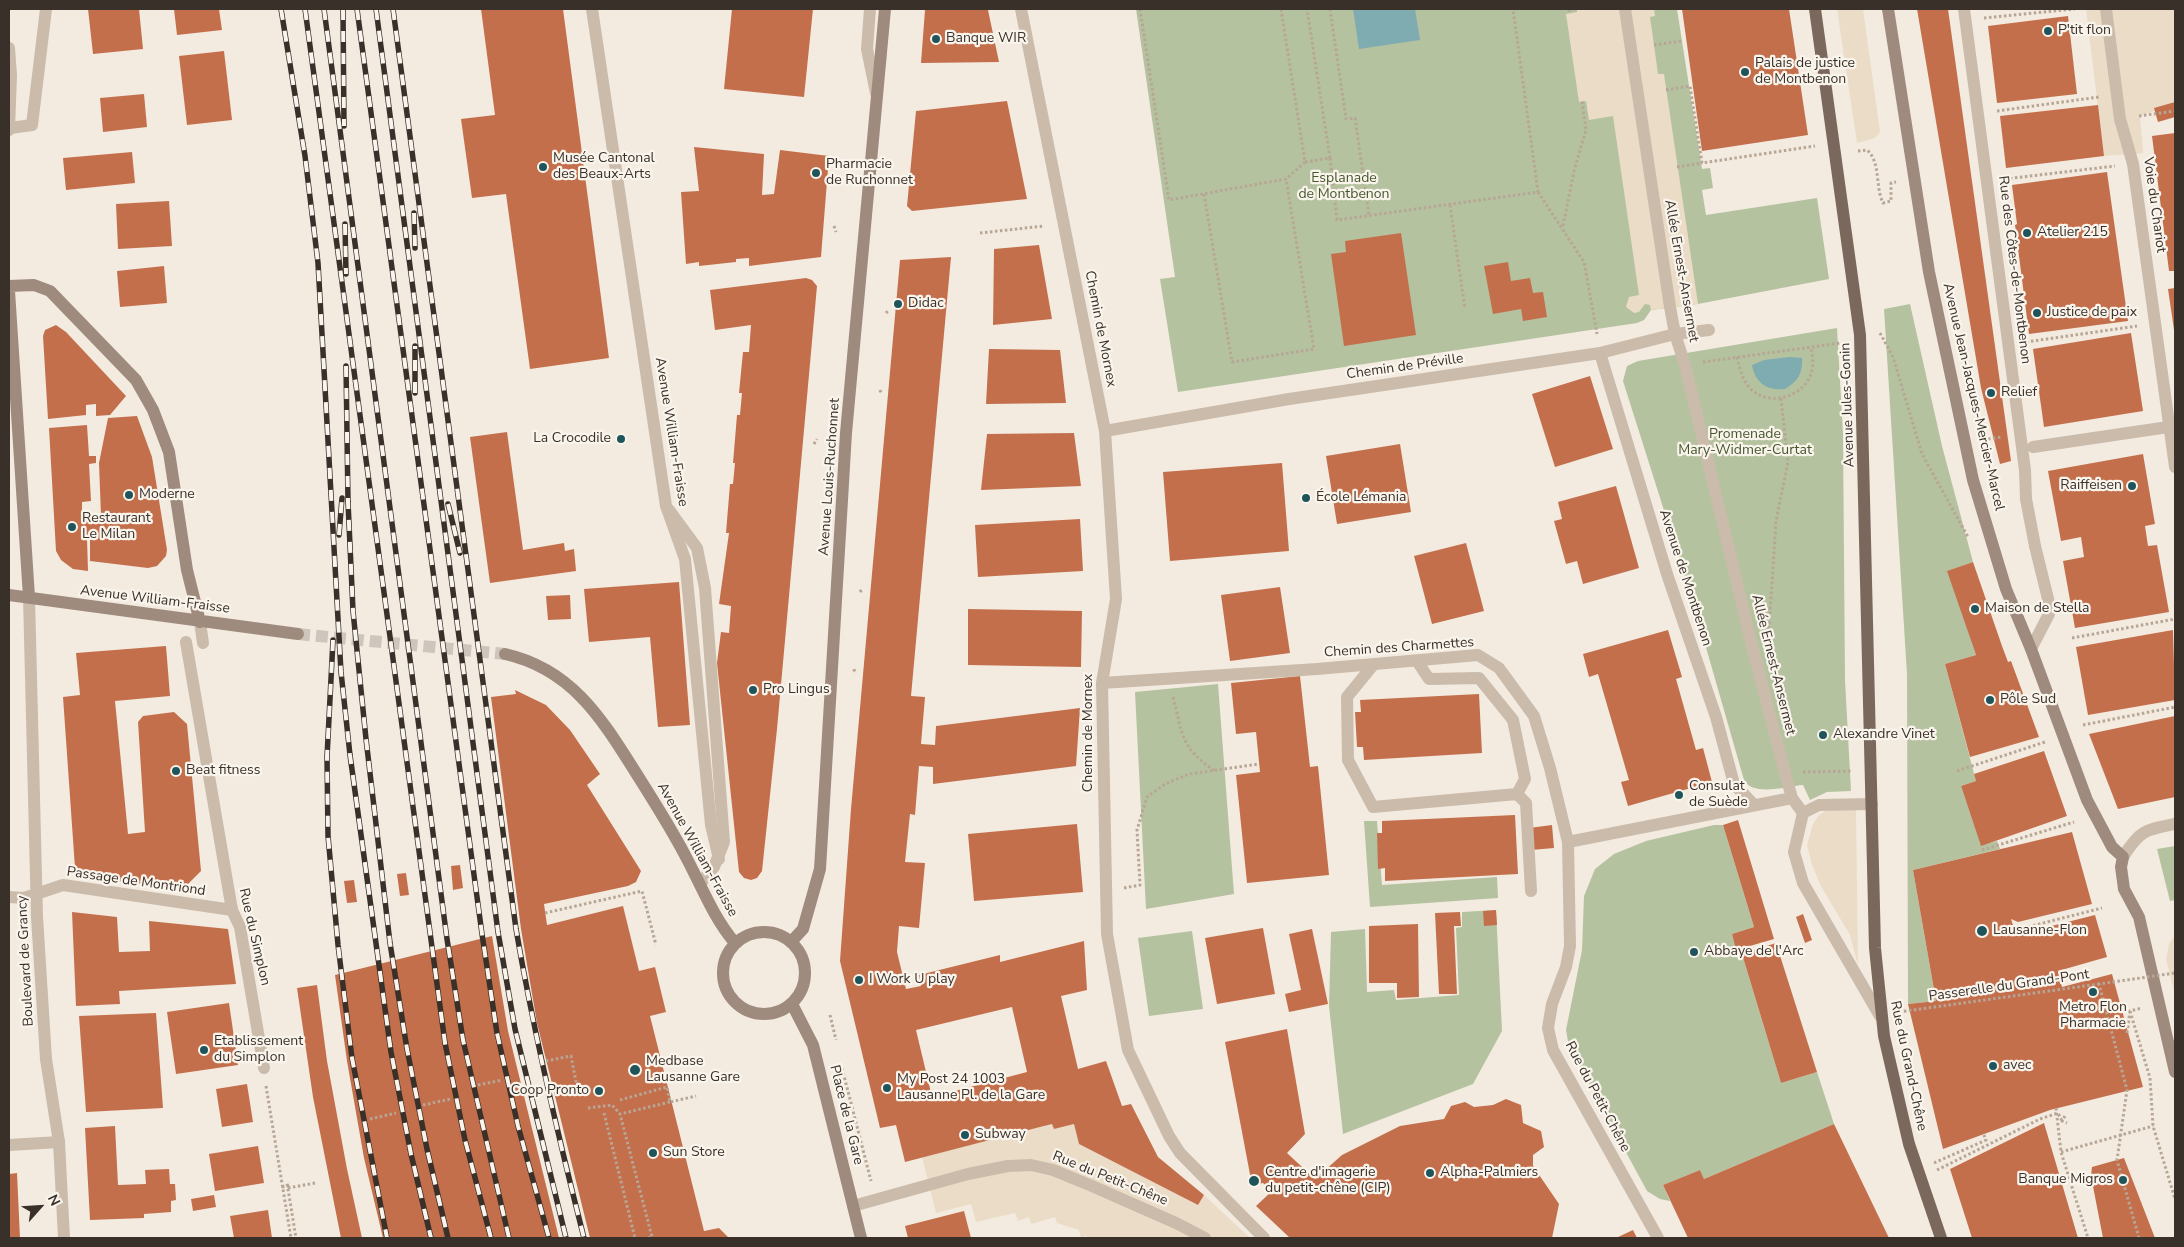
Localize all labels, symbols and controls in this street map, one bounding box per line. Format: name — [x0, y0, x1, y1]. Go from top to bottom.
place label: P'tit flon — [2058, 23, 2111, 39]
marker: P'tit flon — [2042, 25, 2054, 37]
place label: Banque WIR — [946, 31, 1026, 47]
marker: Banque WIR — [930, 33, 942, 45]
place label: Palais de justice de Montbenon — [1755, 56, 1855, 88]
marker: Palais de justice de Montbenon — [1739, 66, 1751, 78]
place label: Musée Cantonal des Beaux-Arts — [553, 151, 655, 184]
street label: Voie du Chariot — [2139, 156, 2169, 254]
place label: Pharmacie de Ruchonnet — [826, 157, 913, 190]
marker: Musée Cantonal des Beaux-Arts — [537, 161, 549, 173]
marker: Pharmacie de Ruchonnet — [810, 167, 822, 179]
park label: Esplanade de Montbenon — [1298, 171, 1390, 203]
street label: Rue des Côtes-de-Montbenon — [1994, 175, 2034, 365]
street label: Allée Ernest-Ansermet — [1660, 199, 1702, 343]
place label: Atelier 215 — [2037, 225, 2108, 241]
marker: Atelier 215 — [2021, 227, 2033, 239]
street label: Chemin de Mornex — [1080, 269, 1120, 389]
street label: Avenue Jean-Jacques-Mercier-Marcel — [1939, 282, 2007, 512]
place label: Didac — [908, 296, 944, 312]
marker: Didac — [892, 298, 904, 310]
place label: Justice de paix — [2047, 305, 2137, 321]
marker: Justice de paix — [2031, 307, 2043, 319]
street label: Avenue Jules-Gonin — [1837, 342, 1859, 468]
street label: Chemin de Préville — [1345, 350, 1465, 384]
street label: Avenue William-Fraisse — [651, 356, 691, 508]
place label: Relief — [2001, 385, 2037, 401]
marker: Relief — [1985, 387, 1997, 399]
street label: Avenue Louis-Ruchonnet — [816, 398, 844, 556]
park label: Promenade Mary-Widmer-Curtat — [1678, 427, 1812, 460]
place label: La Crocodile — [533, 431, 611, 447]
marker: La Crocodile — [615, 433, 627, 445]
place label: Raiffeisen — [2060, 478, 2122, 494]
marker: Raiffeisen — [2126, 480, 2138, 492]
place label: Moderne — [139, 487, 195, 503]
marker: Moderne — [123, 489, 135, 501]
place label: École Lémania — [1316, 490, 1406, 506]
marker: École Lémania — [1300, 492, 1312, 504]
street label: Avenue de Montbenon — [1655, 508, 1715, 648]
place label: Restaurant Le Milan — [82, 511, 151, 544]
marker: Restaurant Le Milan — [66, 521, 78, 533]
street label: Avenue William-Fraisse — [79, 582, 231, 618]
street label: Allée Ernest-Ansermet — [1747, 593, 1799, 737]
place label: Maison de Stella — [1985, 601, 2089, 617]
marker: Maison de Stella — [1969, 603, 1981, 615]
street label: Chemin des Charmettes — [1323, 634, 1475, 662]
street label: Chemin de Mornex — [1081, 674, 1097, 792]
place label: Pro Lingus — [763, 682, 830, 698]
marker: Pro Lingus — [747, 684, 759, 696]
place label: Pôle Sud — [2000, 692, 2056, 708]
marker: Pôle Sud — [1984, 694, 1996, 706]
place label: Alexandre Vinet — [1833, 727, 1935, 743]
marker: Alexandre Vinet — [1817, 729, 1829, 741]
place label: Beat fitness — [186, 763, 260, 779]
marker: Beat fitness — [170, 765, 182, 777]
place label: Consulat de Suède — [1689, 779, 1748, 812]
street label: Avenue William-Fraisse — [653, 780, 741, 920]
marker: Consulat de Suède — [1673, 789, 1685, 801]
street label: Passage de Montriond — [65, 864, 207, 900]
street label: Rue du Simplon — [235, 887, 273, 987]
street label: Boulevard de Grancy — [14, 895, 38, 1027]
place label: Lausanne-Flon — [1993, 923, 2087, 939]
marker: Lausanne-Flon — [1975, 924, 1989, 938]
place label: Abbaye de l'Arc — [1704, 944, 1804, 960]
marker: Abbaye de l'Arc — [1688, 946, 1700, 958]
street label: Passerelle du Grand-Pont — [1928, 966, 2090, 1006]
place label: I Work U play — [869, 972, 955, 988]
marker: I Work U play — [853, 974, 865, 986]
marker: Metro Flon Pharmacie — [2087, 986, 2099, 998]
street label: Rue du Grand-Chêne — [1886, 999, 1930, 1133]
place label: Metro Flon Pharmacie — [2059, 1000, 2127, 1032]
place label: Etablissement du Simplon — [214, 1034, 303, 1066]
street label: Rue du Petit-Chêne — [1561, 1039, 1633, 1155]
marker: Etablissement du Simplon — [198, 1044, 210, 1056]
place label: Medbase Lausanne Gare — [646, 1054, 740, 1086]
place label: avec — [2003, 1058, 2031, 1074]
marker: avec — [1987, 1060, 1999, 1072]
marker: Medbase Lausanne Gare — [628, 1063, 642, 1077]
street label: Place de la Gare — [825, 1063, 867, 1167]
place label: My Post 24 1003 Lausanne Pl. de la Gare — [897, 1072, 1045, 1104]
marker: My Post 24 1003 Lausanne Pl. de la Gare — [881, 1082, 893, 1094]
place label: Coop Pronto — [511, 1083, 589, 1099]
marker: Coop Pronto — [593, 1085, 605, 1097]
place label: Subway — [975, 1127, 1026, 1143]
marker: Subway — [959, 1129, 971, 1141]
place label: Sun Store — [663, 1145, 725, 1161]
marker: Sun Store — [647, 1147, 659, 1159]
street label: Rue du Petit-Chêne — [1050, 1148, 1170, 1210]
place label: Centre d'imagerie du petit-chêne (CIP) — [1265, 1165, 1391, 1198]
place label: Alpha-Palmiers — [1440, 1165, 1538, 1181]
marker: Alpha-Palmiers — [1424, 1167, 1436, 1179]
place label: Banque Migros — [2018, 1172, 2113, 1188]
marker: Centre d'imagerie du petit-chêne (CIP) — [1247, 1174, 1261, 1188]
marker: Banque Migros — [2117, 1174, 2129, 1186]
north arrow — [15, 1182, 65, 1232]
text: N — [43, 1191, 65, 1209]

